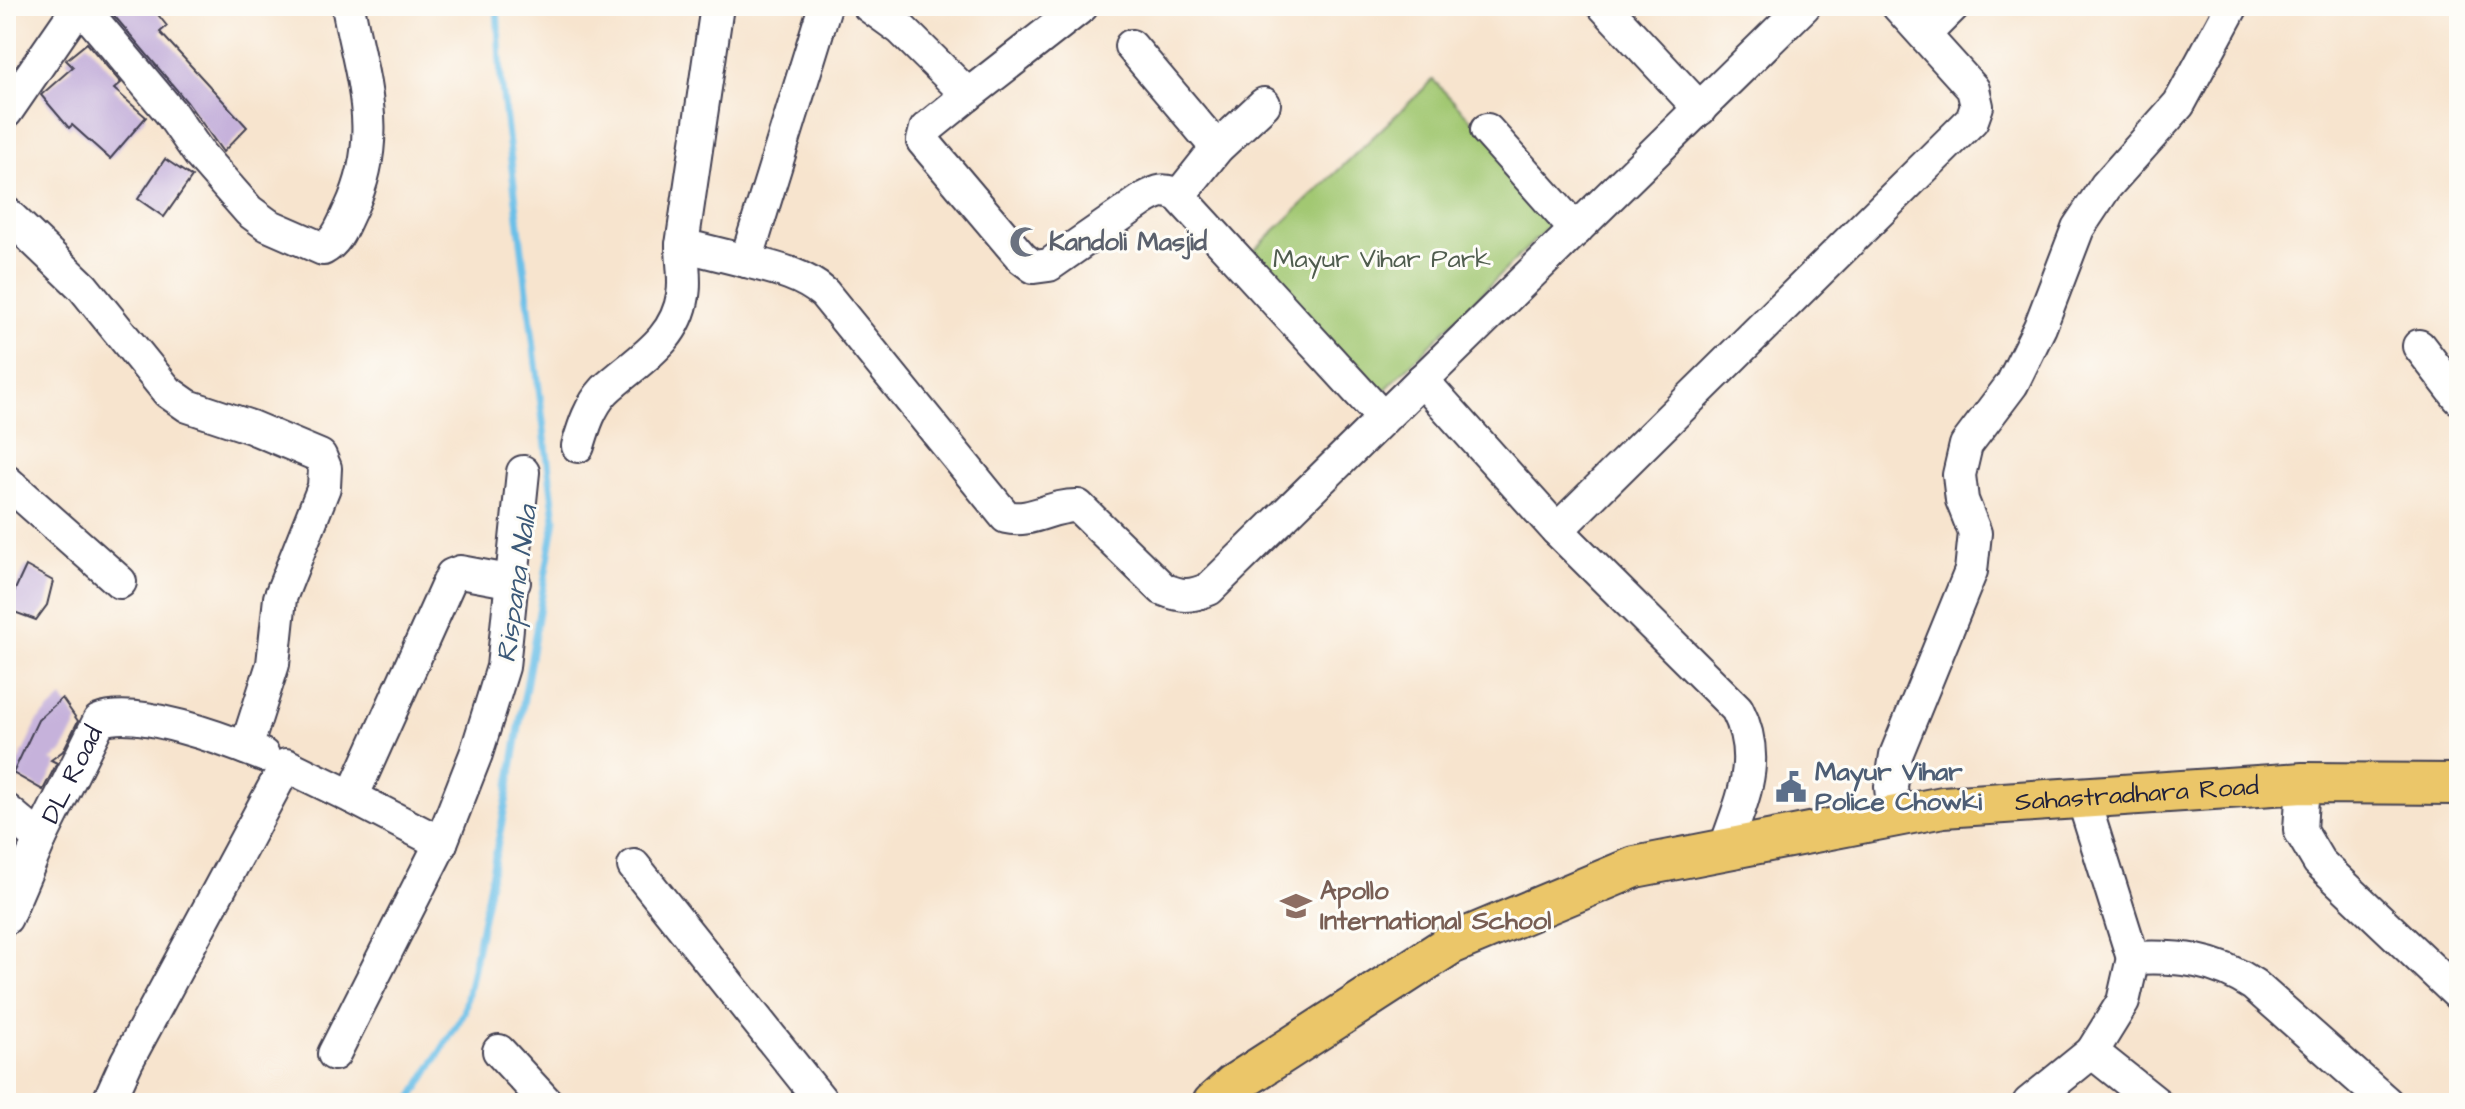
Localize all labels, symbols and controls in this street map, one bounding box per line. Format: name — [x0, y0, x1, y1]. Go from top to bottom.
place label: Kandoli Masjid — [1049, 224, 1208, 260]
mosque icon: Kandoli Masjid — [1008, 225, 1042, 259]
park label: Mayur Vihar Park — [1273, 241, 1491, 279]
water label: Rispana Nala — [487, 501, 548, 665]
street label: DL Road — [33, 720, 112, 830]
place label: Mayur Vihar Police Chowki — [1815, 754, 1982, 820]
street label: Sahastradhara Road — [2014, 768, 2260, 820]
public building icon: Mayur Vihar Police Chowki — [1774, 770, 1808, 804]
place label: Apollo International School — [1320, 873, 1551, 939]
school or university icon: Apollo International School — [1279, 889, 1313, 923]

